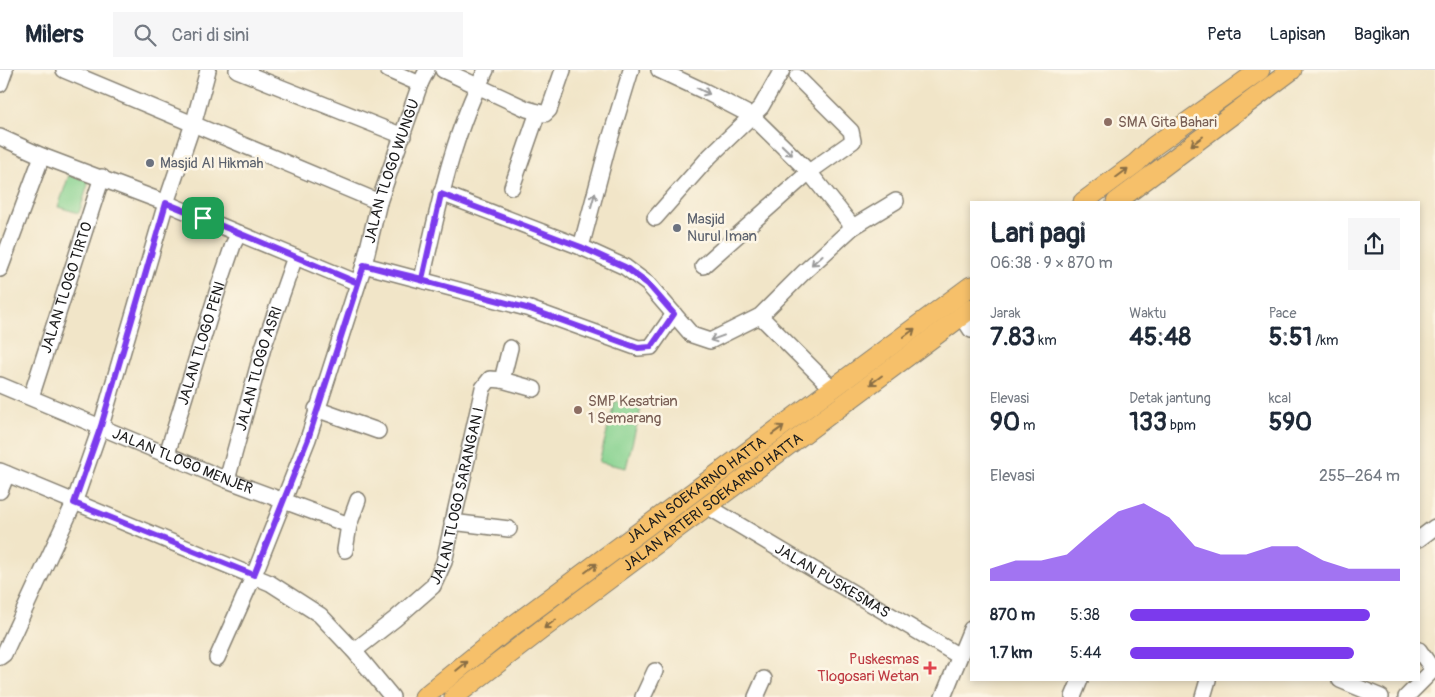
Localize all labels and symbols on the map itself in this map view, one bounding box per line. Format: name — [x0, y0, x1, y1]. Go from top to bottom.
one-way arrow — [695, 87, 710, 96]
street label: JALAN TLOGO WUNGU — [361, 97, 424, 245]
place label: SMA Gita Bahari — [1118, 113, 1217, 132]
marker: SMA Gita Bahari — [1102, 116, 1114, 128]
one-way arrow — [1190, 136, 1204, 146]
one-way arrow — [781, 144, 793, 156]
place label: Masjid Al Hikmah — [160, 154, 264, 173]
marker: Masjid Al Hikmah — [144, 157, 156, 169]
one-way arrow — [1115, 168, 1128, 179]
one-way arrow — [589, 192, 598, 208]
pin — [182, 197, 224, 239]
place label: Masjid Nurul Iman — [687, 210, 757, 246]
street label: JALAN TLOGO TIRTO — [37, 220, 97, 356]
marker: Masjid Nurul Iman — [671, 222, 683, 234]
one-way arrow — [810, 254, 823, 266]
street label: JALAN TLOGO PENI — [174, 279, 230, 407]
street label: JALAN TLOGO ASRI — [232, 304, 287, 433]
one-way arrow — [902, 328, 916, 338]
one-way arrow — [709, 333, 725, 343]
one-way arrow — [869, 375, 883, 385]
place label: SMP Kesatrian 1 Semarang — [588, 392, 678, 428]
marker: SMP Kesatrian 1 Semarang — [572, 404, 584, 416]
street label: JALAN TLOGO SARANGAN I — [426, 406, 488, 588]
street label: JALAN TLOGO MENJER — [109, 424, 256, 499]
one-way arrow — [771, 425, 785, 435]
street label: JALAN ARTERI SOEKARNO HATTA — [619, 429, 807, 576]
street label: JALAN SOEKARNO HATTA — [623, 432, 770, 548]
street label: JALAN PUSKESMAS — [771, 540, 893, 623]
one-way arrow — [584, 562, 597, 573]
one-way arrow — [544, 618, 557, 629]
place label: Puskesmas Tlogosari Wetan — [817, 650, 919, 686]
one-way arrow — [455, 661, 468, 672]
marker: Puskesmas Tlogosari Wetan — [923, 661, 937, 675]

